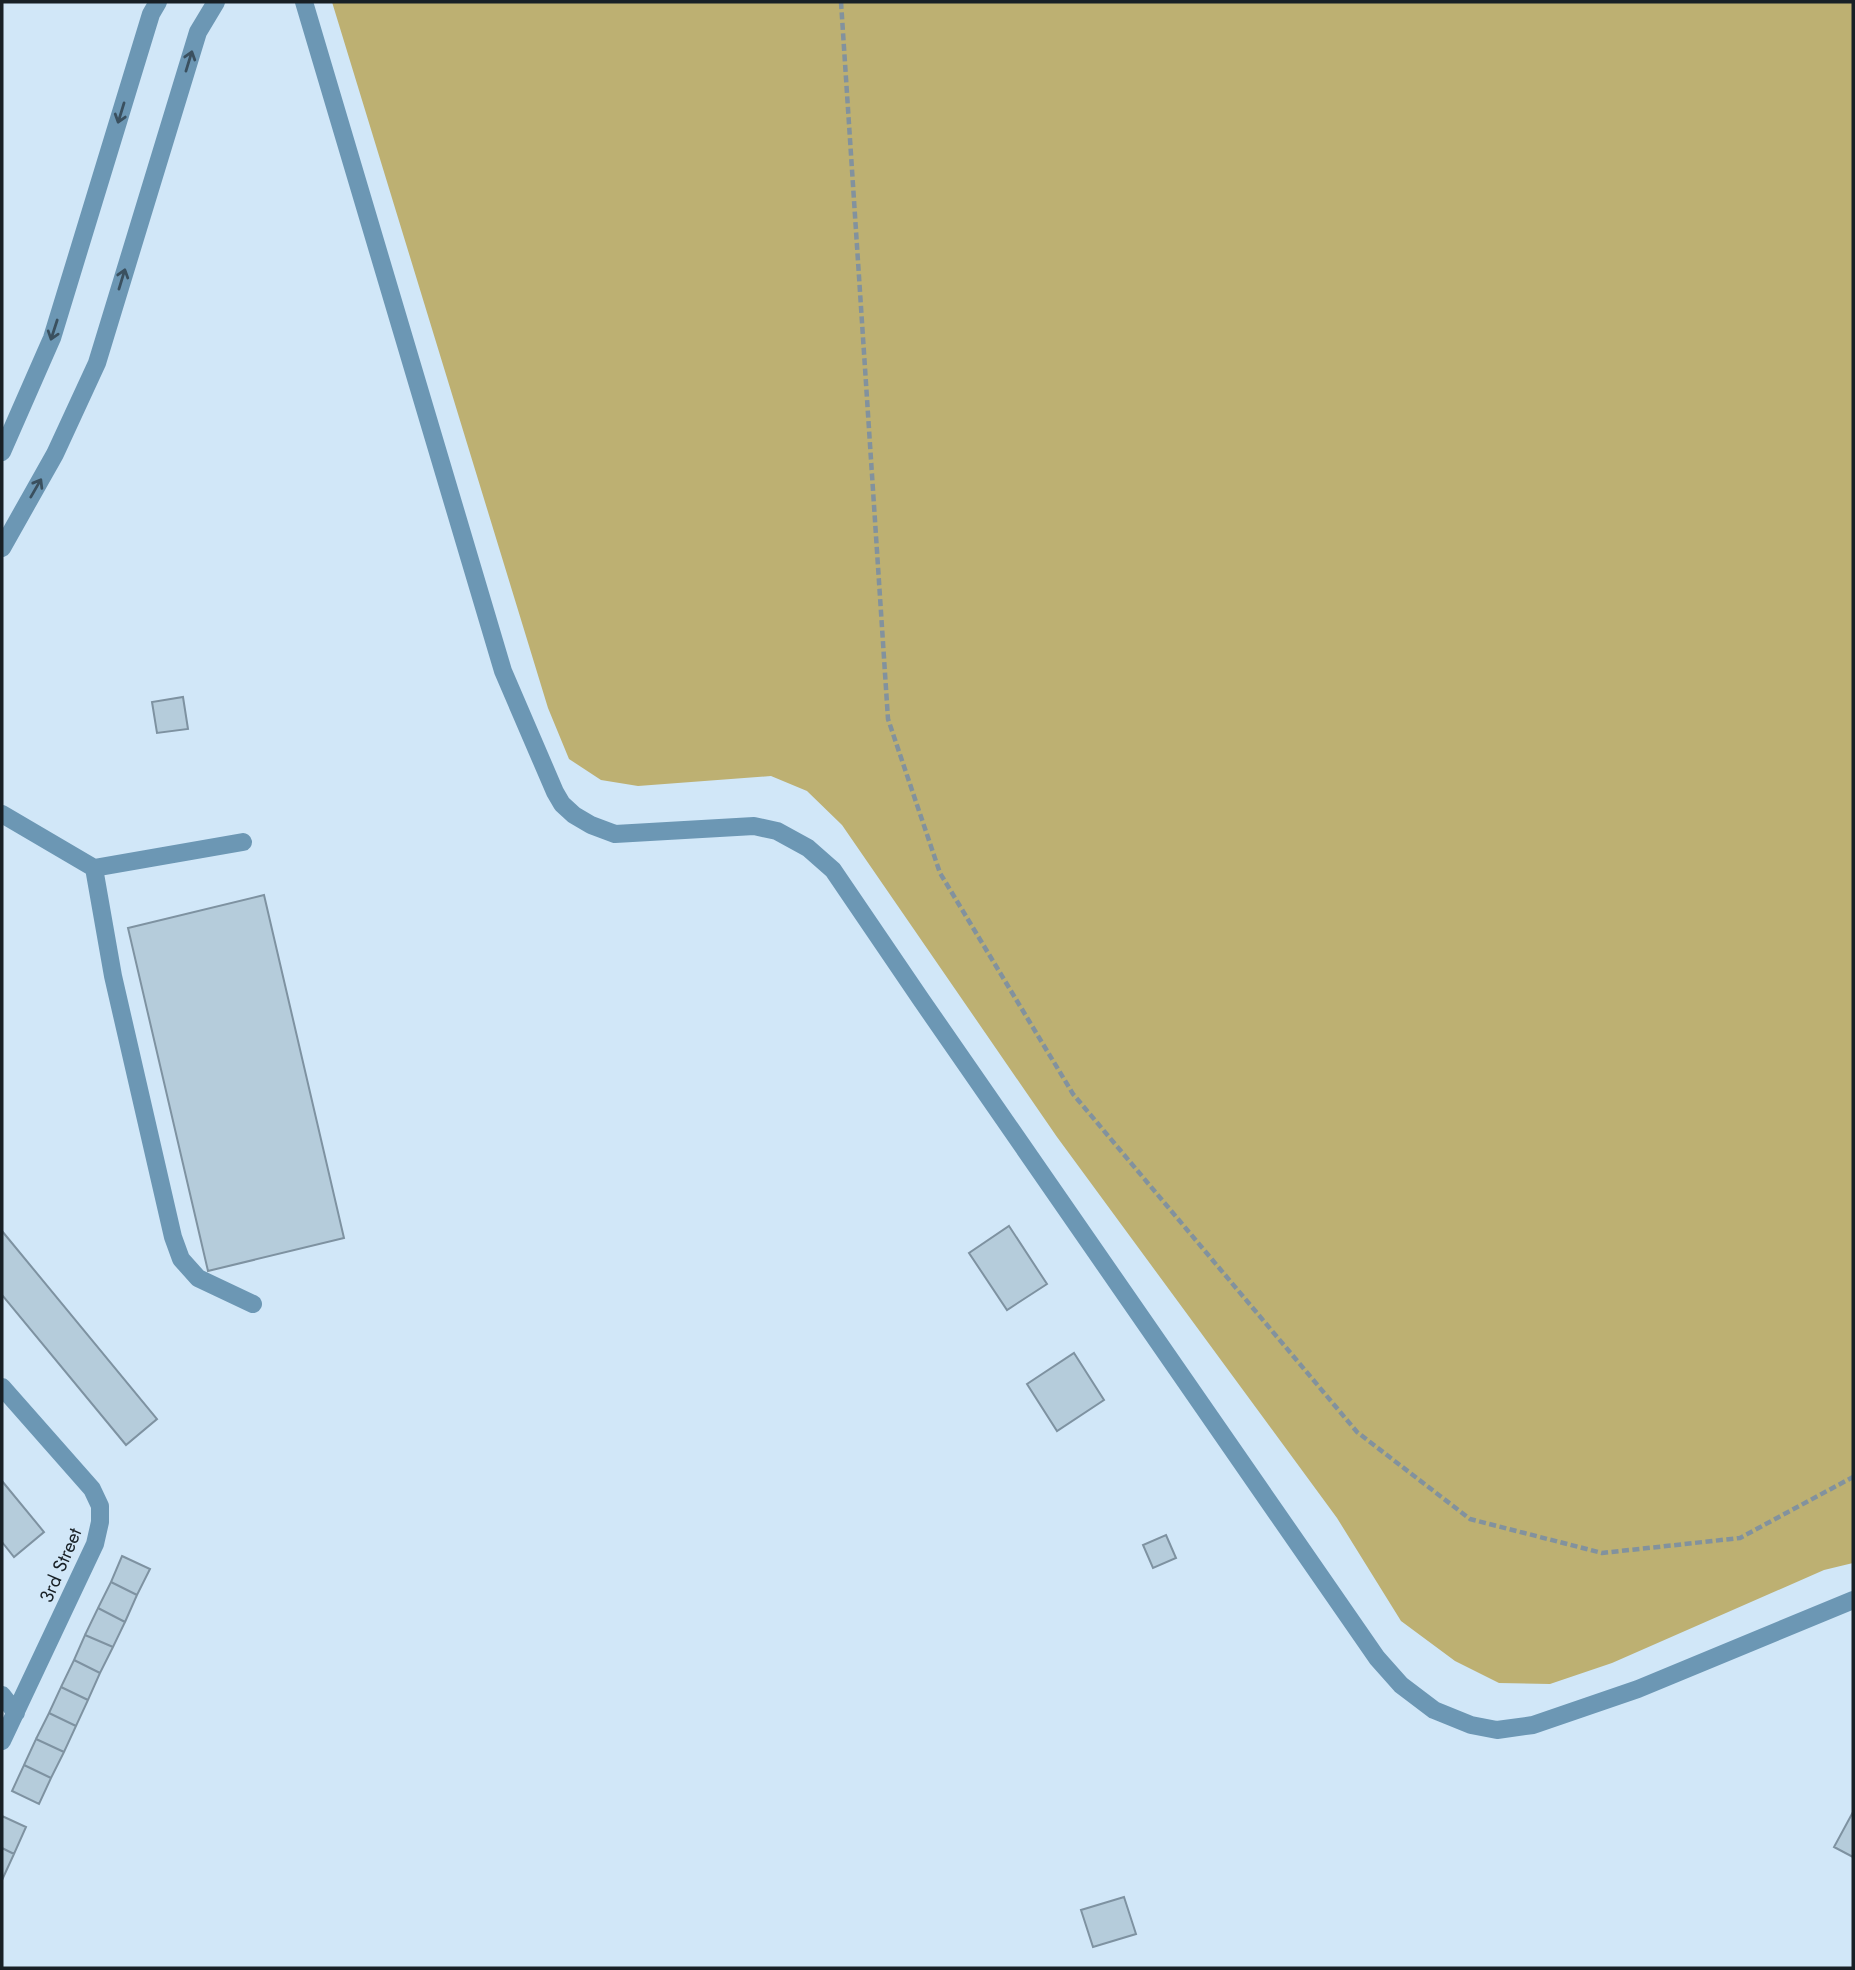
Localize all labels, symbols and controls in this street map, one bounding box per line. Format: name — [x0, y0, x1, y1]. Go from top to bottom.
one-way arrow — [183, 50, 196, 72]
one-way arrow — [113, 101, 126, 123]
one-way arrow — [117, 268, 130, 290]
one-way arrow — [47, 319, 60, 341]
one-way arrow — [29, 479, 43, 499]
street label: 3rd Street — [33, 1523, 88, 1607]

